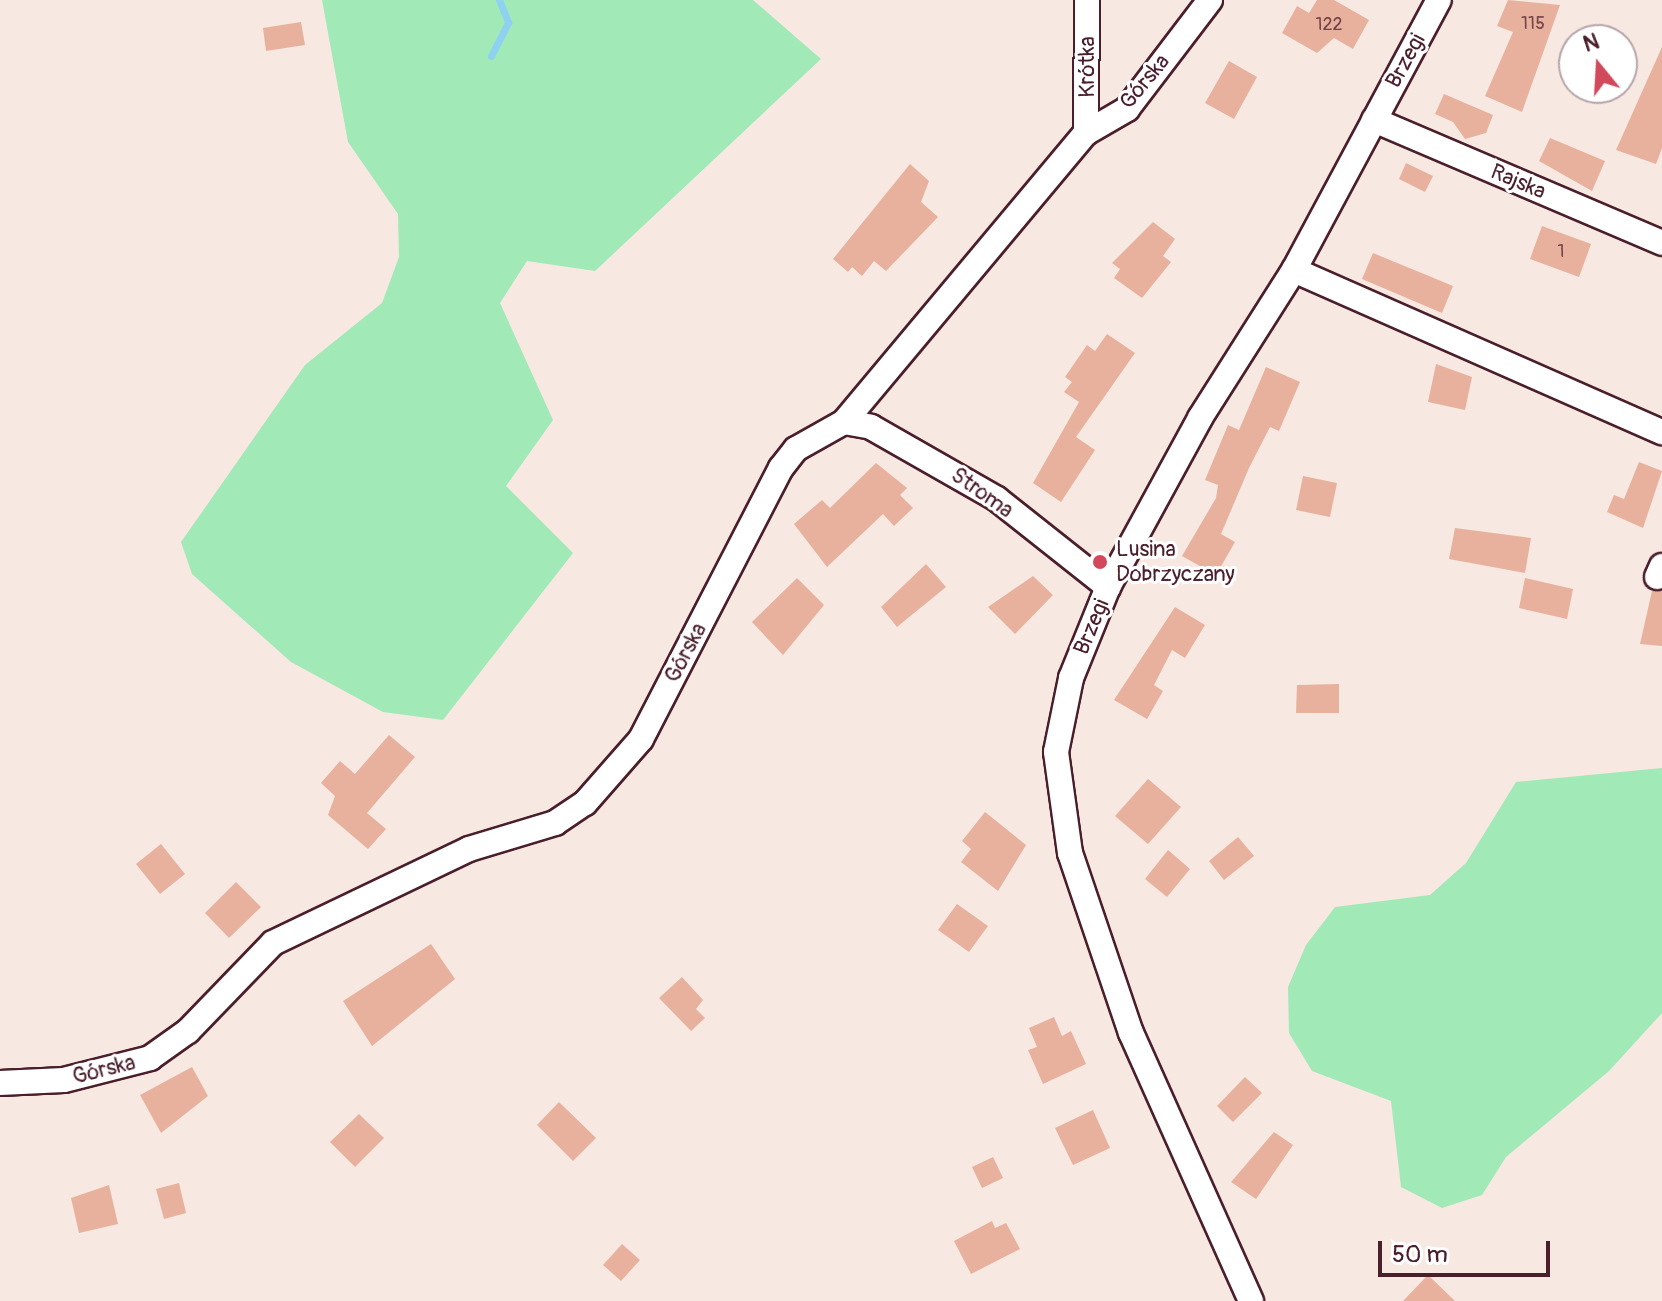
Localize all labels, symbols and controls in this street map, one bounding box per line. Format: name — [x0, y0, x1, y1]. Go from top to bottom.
house number: 115 — [1521, 13, 1545, 35]
house number: 122 — [1315, 14, 1343, 36]
north arrow — [1558, 24, 1638, 104]
text: N — [1580, 27, 1603, 59]
street label: Brzegi — [1380, 29, 1432, 93]
street label: Krótka — [1075, 36, 1101, 98]
street label: Górska — [1114, 49, 1176, 115]
street label: Rajska — [1486, 159, 1550, 205]
house number: 1 — [1557, 241, 1565, 263]
street label: Stroma — [946, 462, 1018, 524]
place label: Lusina Dobrzyczany — [1116, 536, 1235, 588]
marker: Lusina Dobrzyczany — [1091, 553, 1109, 571]
street label: Brzegi — [1069, 595, 1115, 659]
street label: Górska — [659, 619, 713, 687]
street label: Górska — [70, 1049, 138, 1091]
scale bar — [1382, 1225, 1554, 1275]
text: 50 m — [1392, 1240, 1448, 1269]

